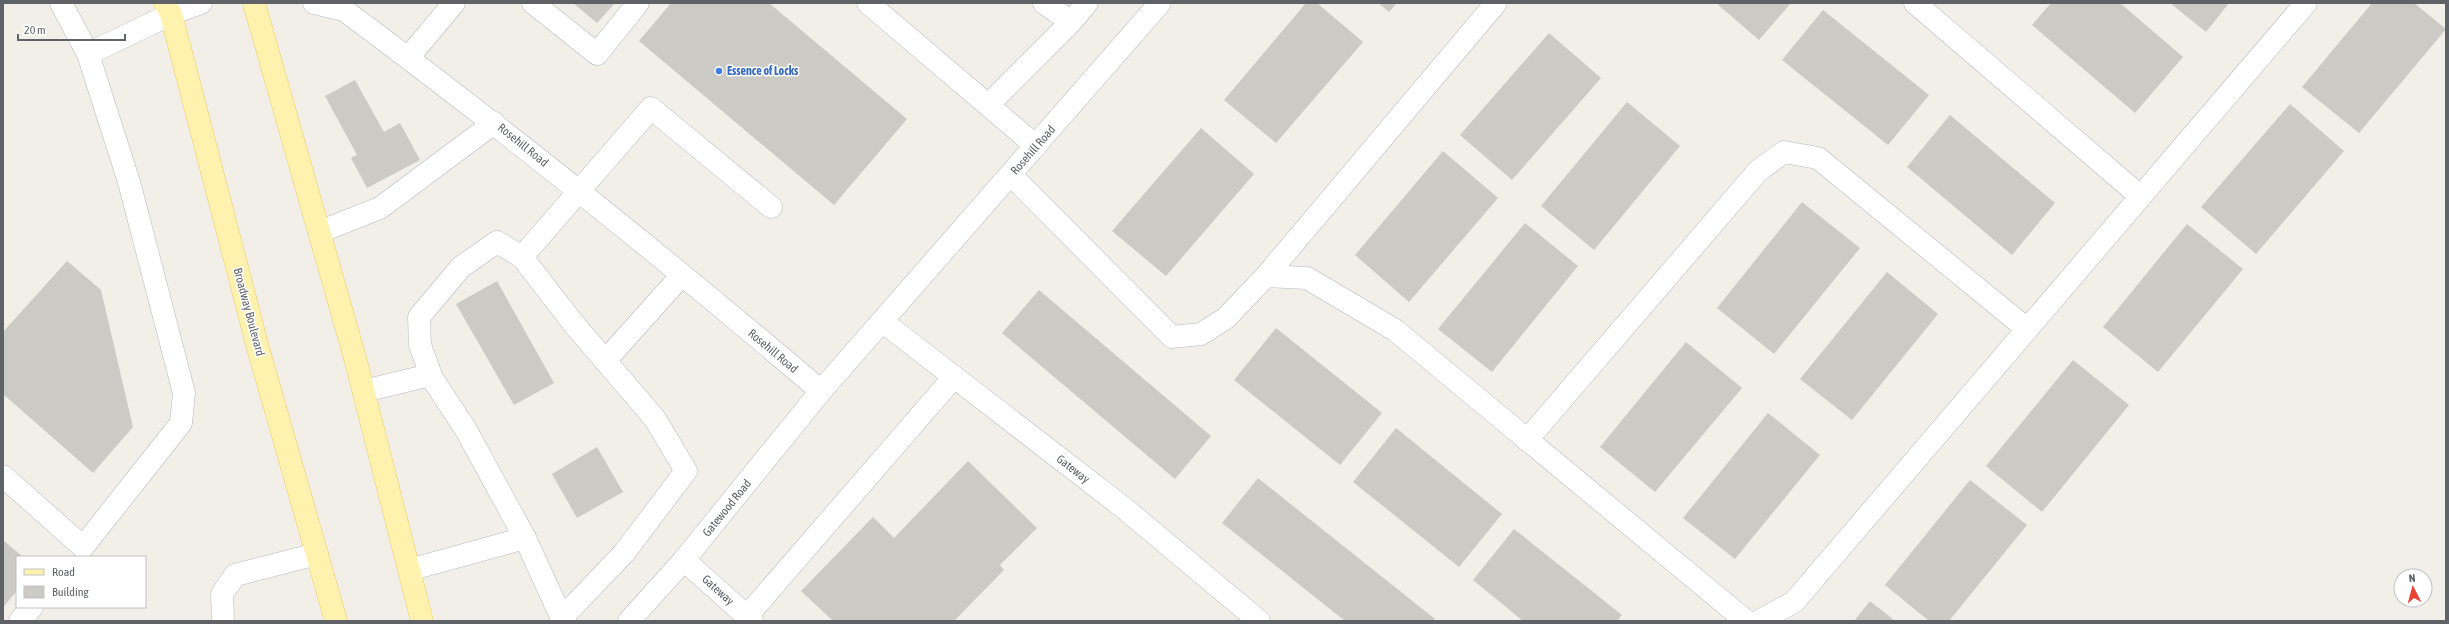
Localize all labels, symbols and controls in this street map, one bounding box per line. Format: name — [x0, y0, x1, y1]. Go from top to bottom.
scale bar — [18, 16, 125, 42]
text: 20 m — [24, 23, 46, 37]
place label: Essence of Locks — [727, 64, 799, 78]
marker: Essence of Locks — [714, 66, 724, 76]
street label: Rosehill Road — [495, 120, 551, 170]
street label: Rosehill Road — [1008, 122, 1058, 178]
street label: Broadway Boulevard — [231, 266, 267, 358]
street label: Rosehill Road — [745, 326, 801, 376]
street label: Gateway — [1054, 452, 1092, 486]
street label: Gatewood Road — [700, 477, 754, 539]
legend — [16, 556, 146, 608]
text: Road — [52, 565, 75, 579]
north arrow — [2393, 568, 2433, 608]
street label: Gateway — [699, 572, 737, 608]
text: N — [2408, 572, 2416, 584]
text: Building — [52, 585, 90, 599]

